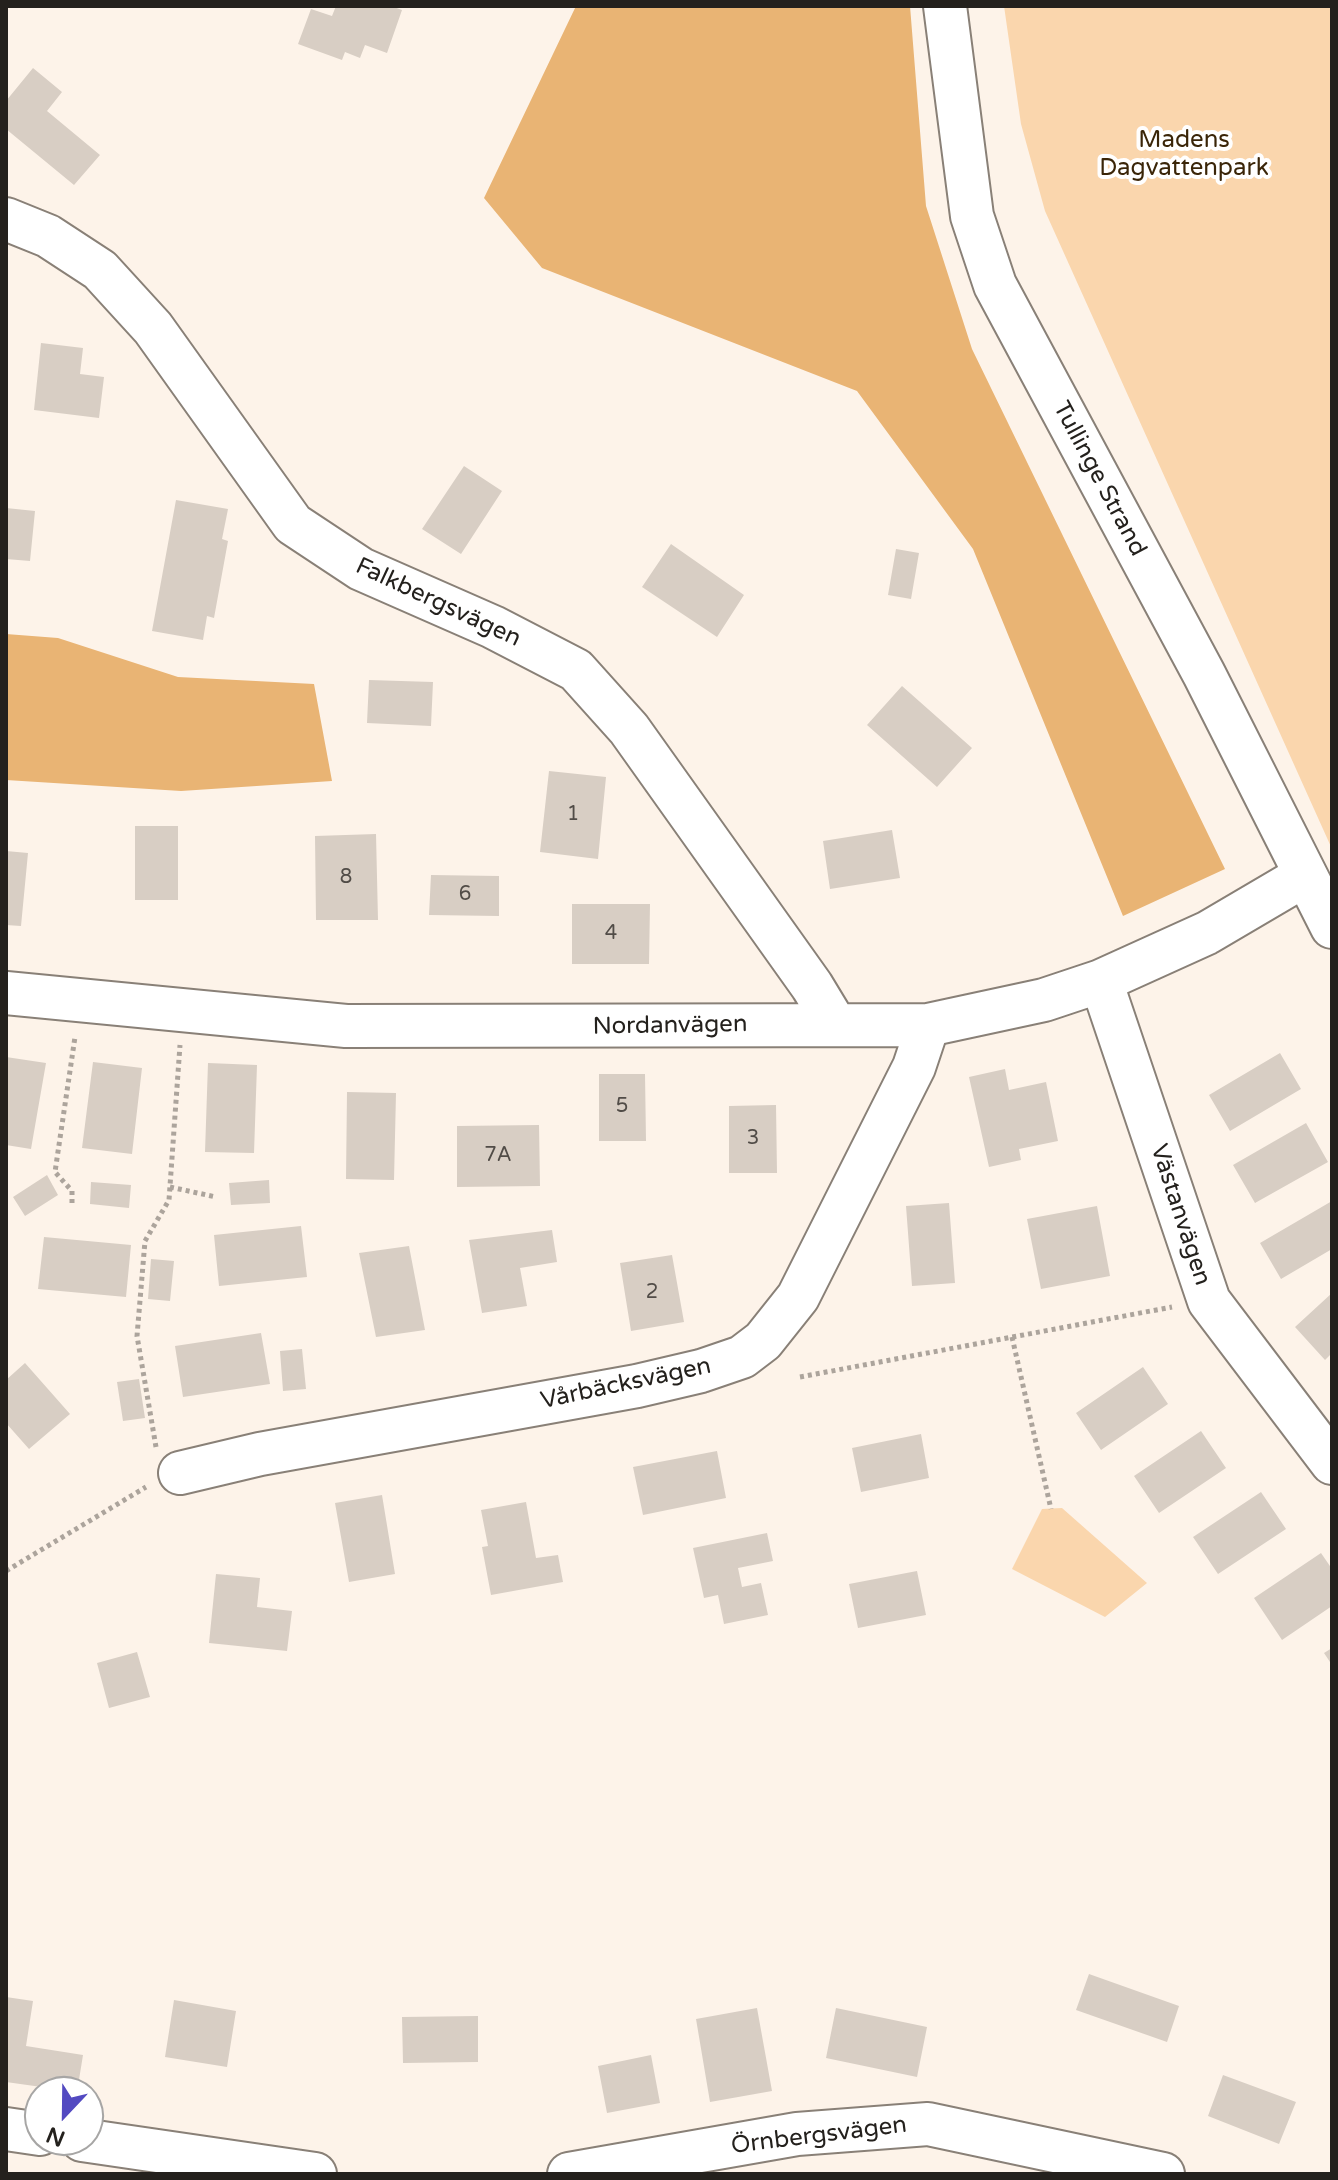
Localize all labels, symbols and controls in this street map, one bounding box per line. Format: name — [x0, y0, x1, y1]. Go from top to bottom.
park label: Madens Dagvattenpark — [1099, 127, 1269, 183]
street label: Tullinge Strand — [1046, 397, 1152, 561]
street label: Falkbergsvägen — [351, 552, 525, 654]
house number: 1 — [567, 803, 579, 827]
house number: 8 — [340, 866, 352, 890]
house number: 6 — [459, 883, 471, 907]
house number: 4 — [605, 922, 617, 946]
street label: Nordanvägen — [592, 1010, 748, 1042]
house number: 5 — [616, 1095, 628, 1119]
house number: 3 — [747, 1127, 759, 1151]
street label: Västanvägen — [1144, 1141, 1216, 1289]
house number: 7A — [484, 1144, 512, 1168]
house number: 2 — [646, 1281, 658, 1305]
street label: Vårbäcksvägen — [538, 1352, 714, 1416]
north arrow — [24, 2076, 104, 2156]
street label: Örnbergsvägen — [730, 2111, 908, 2161]
text: N — [43, 2121, 69, 2152]

